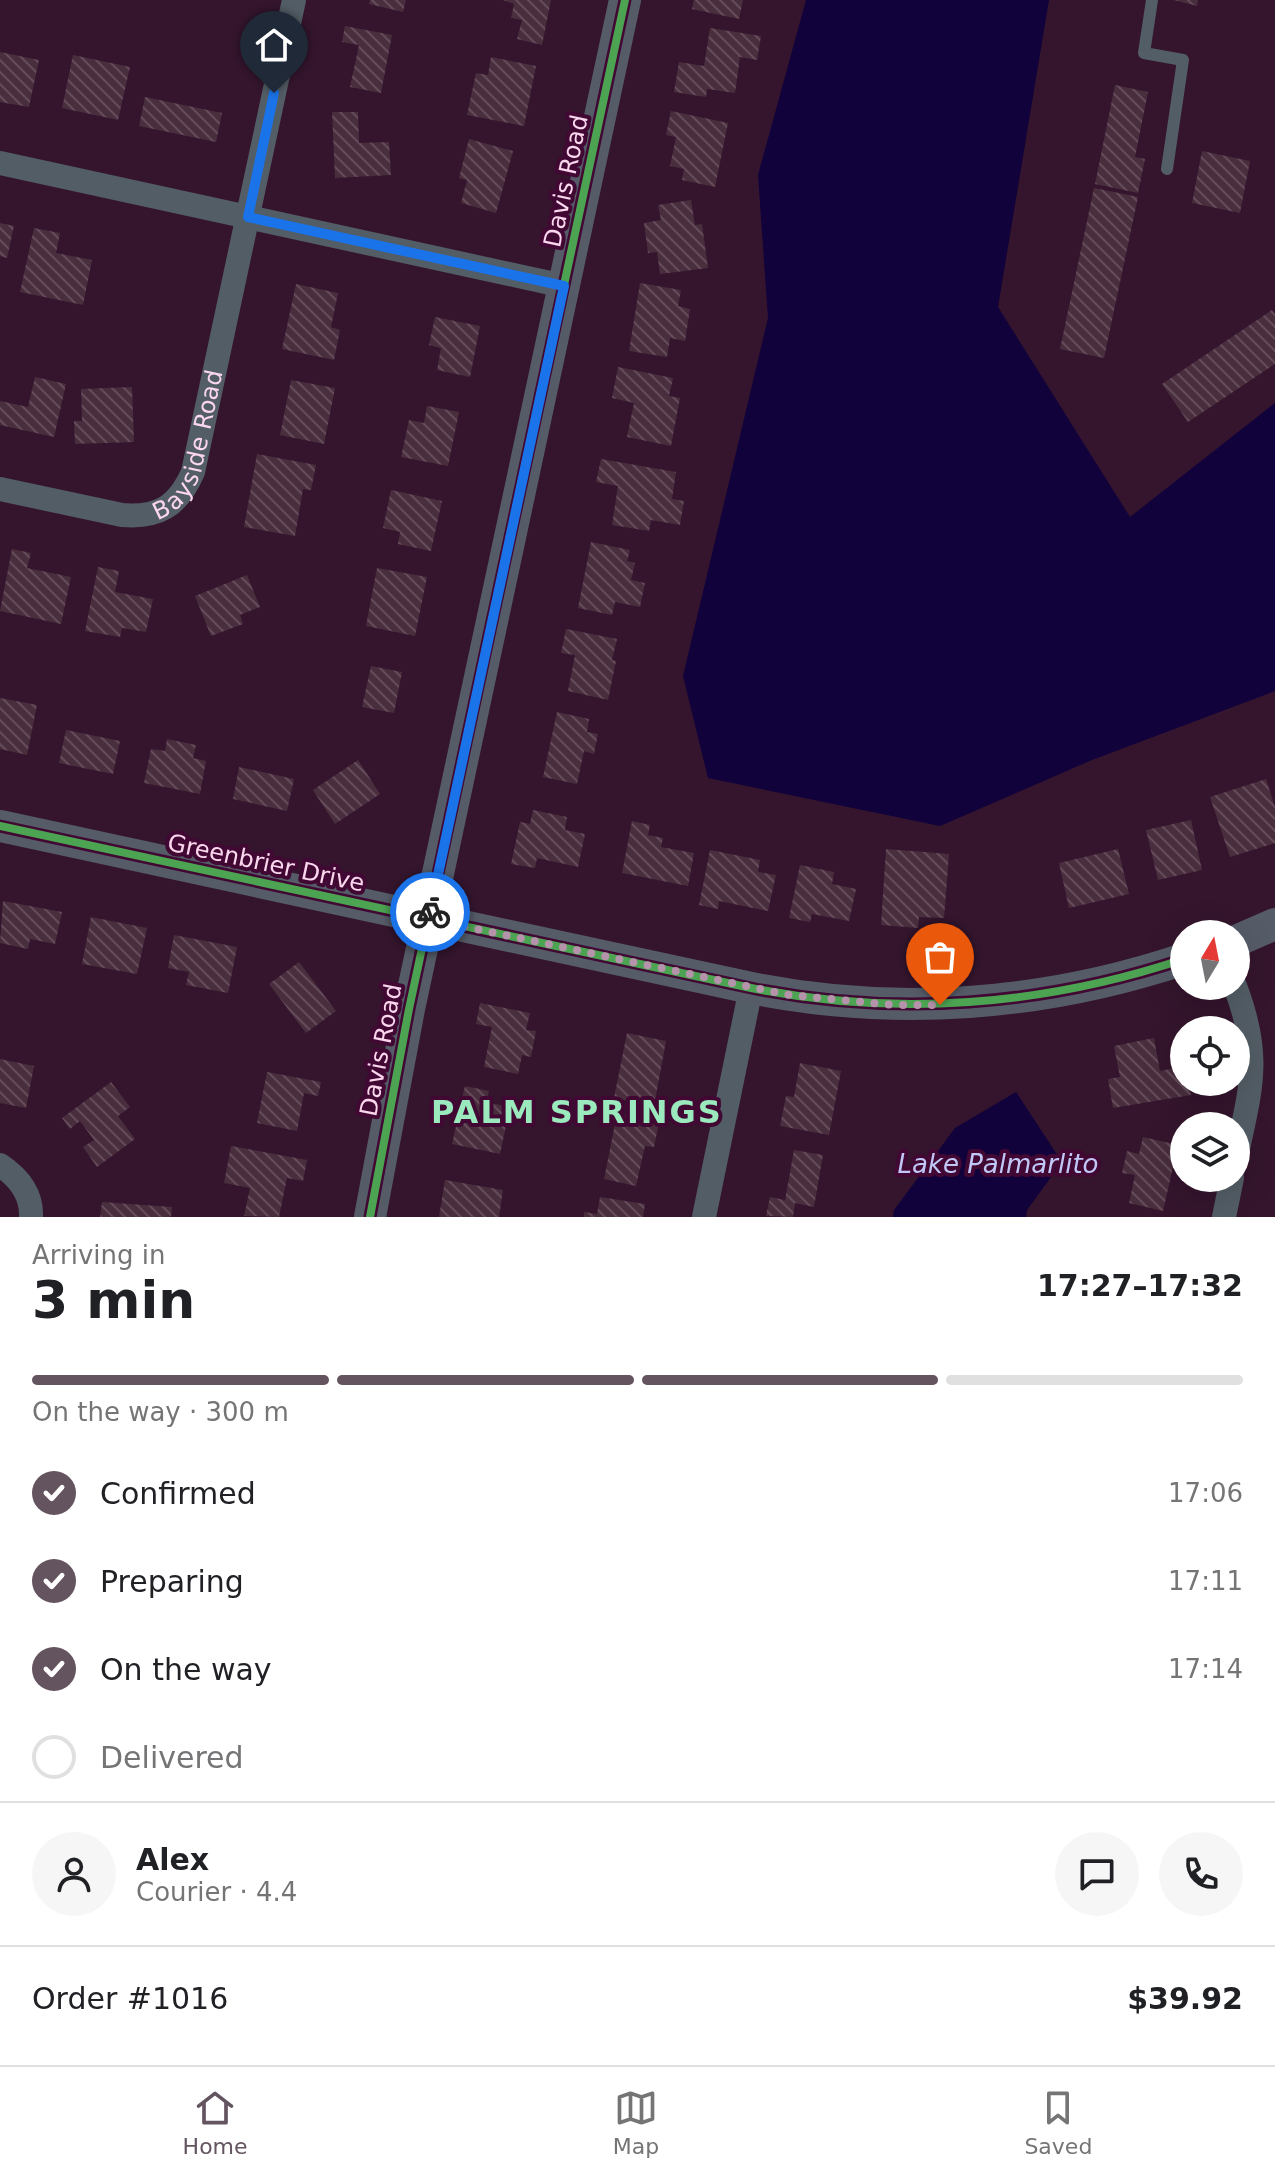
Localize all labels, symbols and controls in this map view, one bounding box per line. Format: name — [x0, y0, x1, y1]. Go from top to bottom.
pin — [240, 11, 308, 93]
icon: home — [252, 23, 296, 67]
street label: Davis Road — [538, 112, 594, 250]
street label: Bayside Road — [148, 367, 228, 526]
street label: Greenbrier Drive — [165, 828, 367, 898]
courier — [390, 872, 470, 952]
icon: bike — [408, 890, 452, 934]
north arrow — [1170, 920, 1250, 1000]
map controls — [1170, 920, 1250, 1192]
pin — [906, 923, 974, 1005]
icon: bag — [918, 935, 962, 979]
street label: Davis Road — [354, 981, 408, 1119]
button: locate — [1170, 1016, 1250, 1096]
district label: PALM SPRINGS — [431, 1093, 723, 1131]
button: layers — [1170, 1112, 1250, 1192]
water label: Lake Palmarlito — [897, 1149, 1099, 1179]
text: Arriving in — [32, 1240, 166, 1270]
text: 17:27–17:32 — [1037, 1268, 1243, 1303]
text: 3 min — [32, 1270, 195, 1330]
text: On the way · 300 m — [32, 1397, 289, 1427]
icon: check — [32, 1471, 76, 1515]
text: Confirmed — [100, 1476, 256, 1511]
text: 17:06 — [1168, 1478, 1243, 1508]
icon: check — [32, 1559, 76, 1603]
text: Preparing — [100, 1564, 244, 1599]
text: 17:11 — [1168, 1566, 1243, 1596]
icon: check — [32, 1647, 76, 1691]
text: On the way — [100, 1652, 272, 1687]
text: 17:14 — [1168, 1654, 1243, 1684]
text: Delivered — [100, 1740, 244, 1775]
button: person — [32, 1832, 116, 1916]
button: chat — [1055, 1832, 1139, 1916]
button: phone — [1159, 1832, 1243, 1916]
text: Alex — [136, 1842, 209, 1877]
text: Courier · 4.4 — [136, 1877, 297, 1907]
text: Order #1016 — [32, 1981, 228, 2016]
text: $39.92 — [1127, 1981, 1243, 2016]
tab: Home — [183, 2086, 248, 2159]
tab: Map — [613, 2086, 659, 2159]
tab: Saved — [1024, 2086, 1092, 2159]

